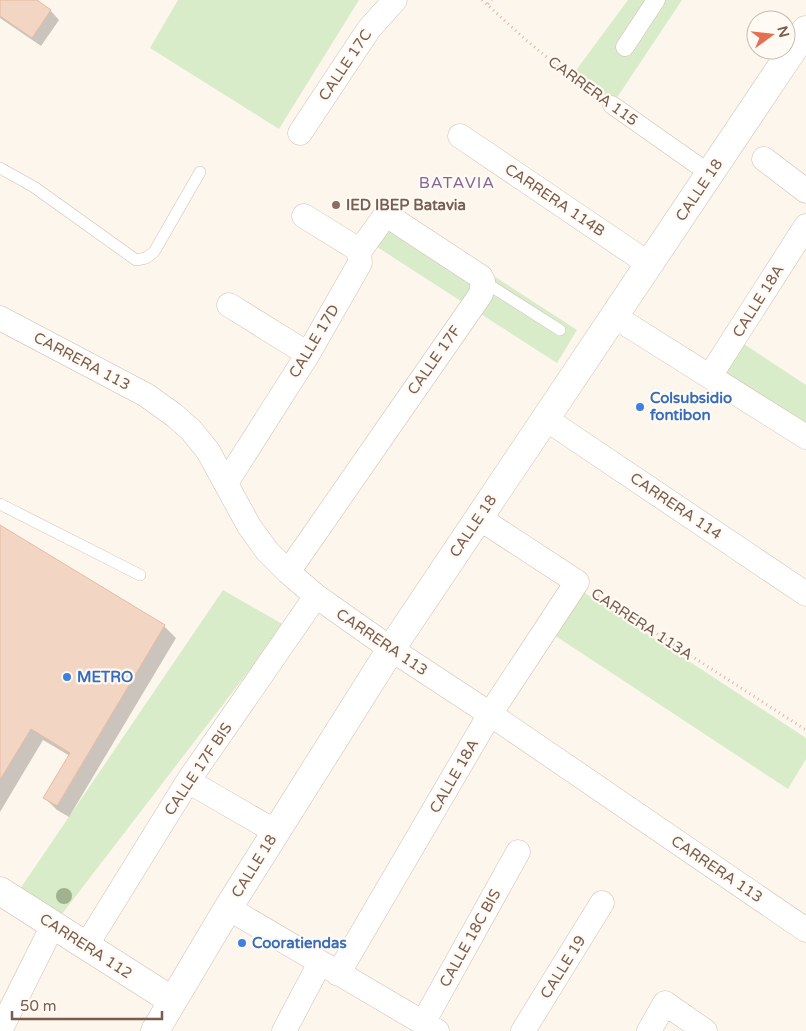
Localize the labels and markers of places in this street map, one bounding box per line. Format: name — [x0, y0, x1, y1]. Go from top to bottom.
place label: IED IBEP Batavia — [346, 196, 466, 214]
marker: IED IBEP Batavia — [330, 199, 342, 211]
place label: Colsubsidio fontibon — [649, 389, 732, 424]
marker: Colsubsidio fontibon — [634, 401, 646, 413]
place label: METRO — [77, 668, 133, 686]
marker: METRO — [61, 671, 73, 683]
place label: Cooratiendas — [252, 934, 347, 952]
marker: Cooratiendas — [236, 937, 248, 949]

